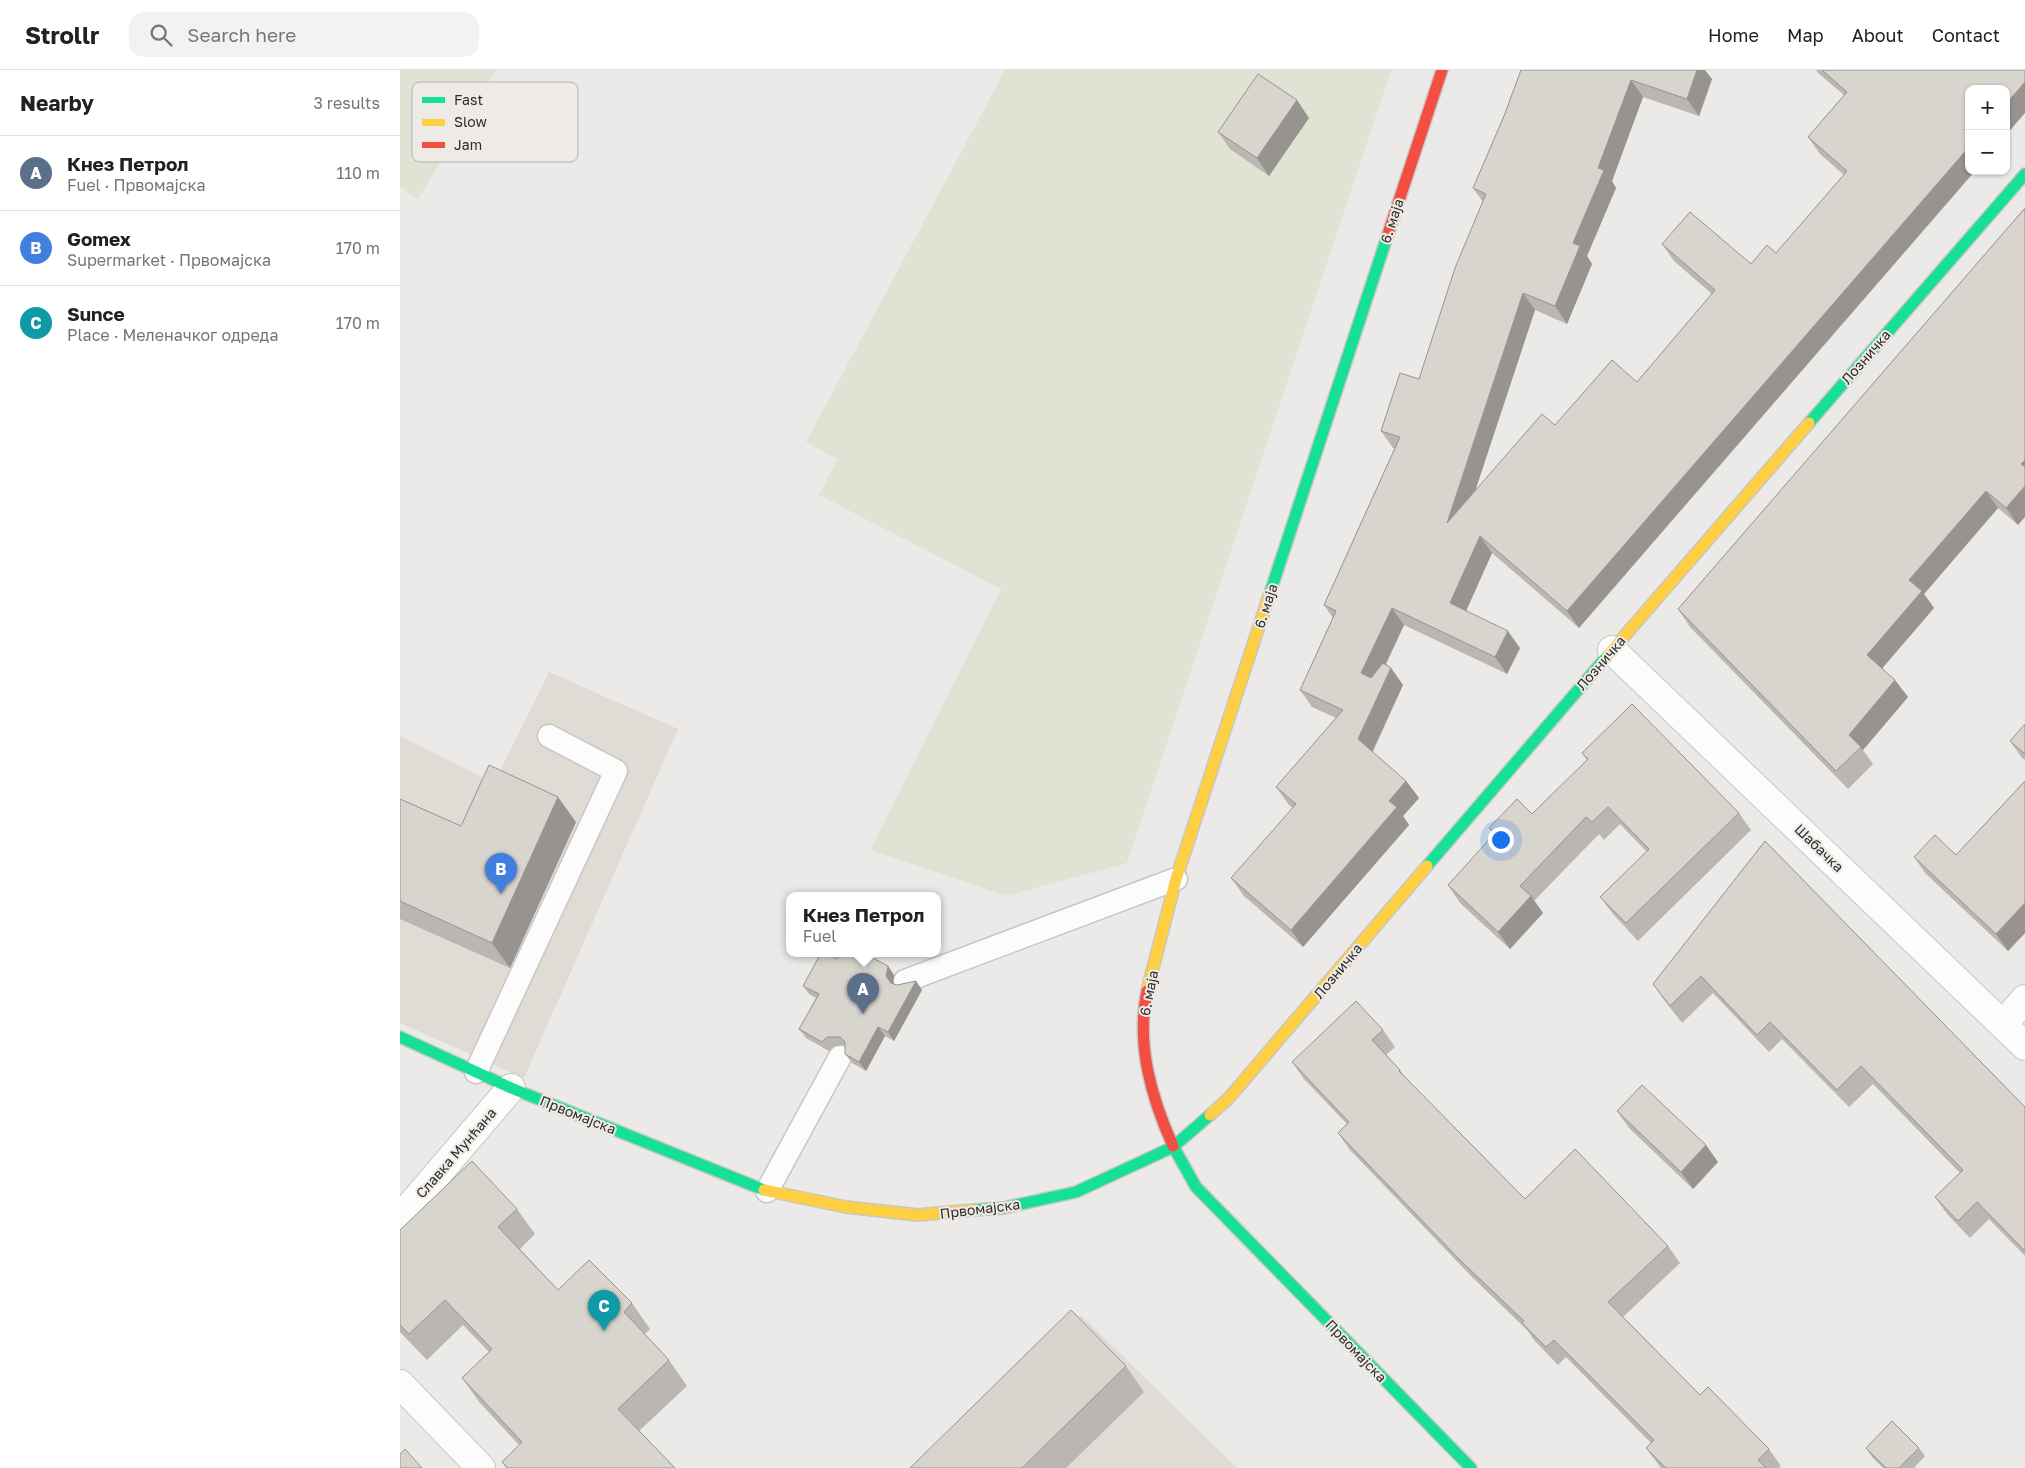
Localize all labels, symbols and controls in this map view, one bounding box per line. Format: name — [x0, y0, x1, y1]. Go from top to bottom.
search box — [129, 12, 479, 57]
text: Strollr — [25, 20, 99, 49]
icon: search — [147, 21, 175, 49]
text: Search here — [187, 23, 296, 46]
text: Home — [1708, 24, 1759, 46]
text: Map — [1787, 24, 1824, 46]
text: About — [1852, 24, 1904, 46]
text: Contact — [1932, 24, 2000, 46]
legend — [412, 82, 578, 162]
map controls — [1965, 85, 2010, 175]
button: + — [1965, 85, 2010, 130]
text: Nearby — [20, 90, 94, 116]
text: Fast — [454, 91, 483, 108]
text: 3 results — [313, 93, 380, 113]
text: Slow — [454, 113, 487, 130]
button: − — [1965, 130, 2010, 175]
text: Jam — [454, 136, 482, 153]
text: Кнез Петрол — [67, 152, 188, 175]
text: A — [30, 163, 42, 183]
text: 110 m — [336, 163, 380, 183]
text: Fuel · Првомајска — [67, 175, 206, 195]
street label: 6. маја — [1376, 196, 1407, 245]
text: Gomex — [67, 227, 131, 250]
text: B — [30, 238, 42, 258]
text: 170 m — [336, 238, 380, 258]
text: Supermarket · Првомајска — [67, 250, 271, 270]
text: Sunce — [67, 302, 125, 325]
text: C — [30, 313, 42, 333]
text: 170 m — [336, 313, 380, 333]
text: Place · Меленачког одреда — [67, 325, 278, 345]
street label: Лозничка — [1837, 326, 1894, 387]
street label: 6. маја — [1250, 581, 1281, 630]
street label: Лозничка — [1572, 632, 1629, 693]
street label: Шабачка — [1791, 820, 1847, 875]
your location — [1488, 827, 1514, 853]
pin: B — [485, 853, 517, 894]
popup — [786, 892, 941, 957]
text: Кнез Петрол — [803, 903, 924, 926]
text: Fuel — [803, 926, 836, 946]
street label: Лозничка — [1310, 940, 1365, 1002]
street label: 6. маја — [1136, 969, 1161, 1017]
pin: A — [847, 973, 879, 1014]
street label: Првомајска — [538, 1092, 619, 1138]
street label: Славка Мунћана — [412, 1104, 499, 1201]
street label: Првомајска — [939, 1195, 1021, 1222]
pin: C — [588, 1290, 620, 1331]
street label: Првомајска — [1322, 1316, 1390, 1386]

